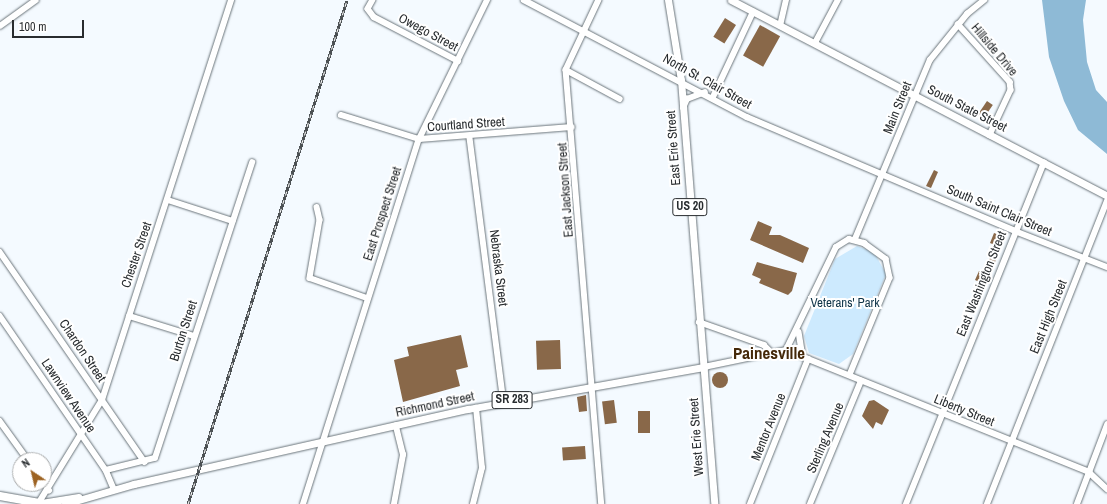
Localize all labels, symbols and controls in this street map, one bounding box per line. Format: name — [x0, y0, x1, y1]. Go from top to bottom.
street label: Owego Street — [396, 11, 460, 55]
scale bar — [14, 12, 86, 38]
text: 100 m — [19, 19, 46, 35]
street label: Hillside Drive — [967, 20, 1021, 80]
street label: North St. Clair Street — [660, 51, 754, 113]
street label: Main Street — [880, 80, 916, 136]
street label: South State Street — [925, 82, 1009, 136]
street label: East Erie Street — [664, 110, 684, 186]
street label: Courtland Street — [427, 115, 505, 135]
street label: East Jackson Street — [555, 142, 577, 238]
street label: East Prospect Street — [360, 165, 406, 263]
street label: South Saint Clair Street — [944, 182, 1054, 240]
road number: US 20 — [672, 197, 708, 217]
street label: Chester Street — [118, 220, 156, 290]
street label: Nebraska Street — [486, 229, 510, 307]
street label: East Washington Street — [954, 229, 1010, 339]
street label: East High Street — [1027, 278, 1071, 356]
park label: Veterans' Park — [810, 295, 880, 311]
street label: Burton Street — [167, 299, 201, 363]
street label: Chardon Street — [55, 317, 109, 385]
district label: Painesville — [733, 343, 805, 363]
street label: Lawnview Avenue — [37, 356, 99, 436]
street label: Richmond Street — [394, 389, 476, 421]
road number: SR 283 — [491, 390, 533, 410]
street label: Mentor Avenue — [748, 391, 790, 463]
street label: Liberty Street — [931, 392, 997, 430]
street label: West Erie Street — [686, 398, 708, 476]
street label: Sterling Avenue — [804, 400, 848, 476]
north arrow — [12, 452, 52, 492]
text: N — [19, 455, 32, 471]

